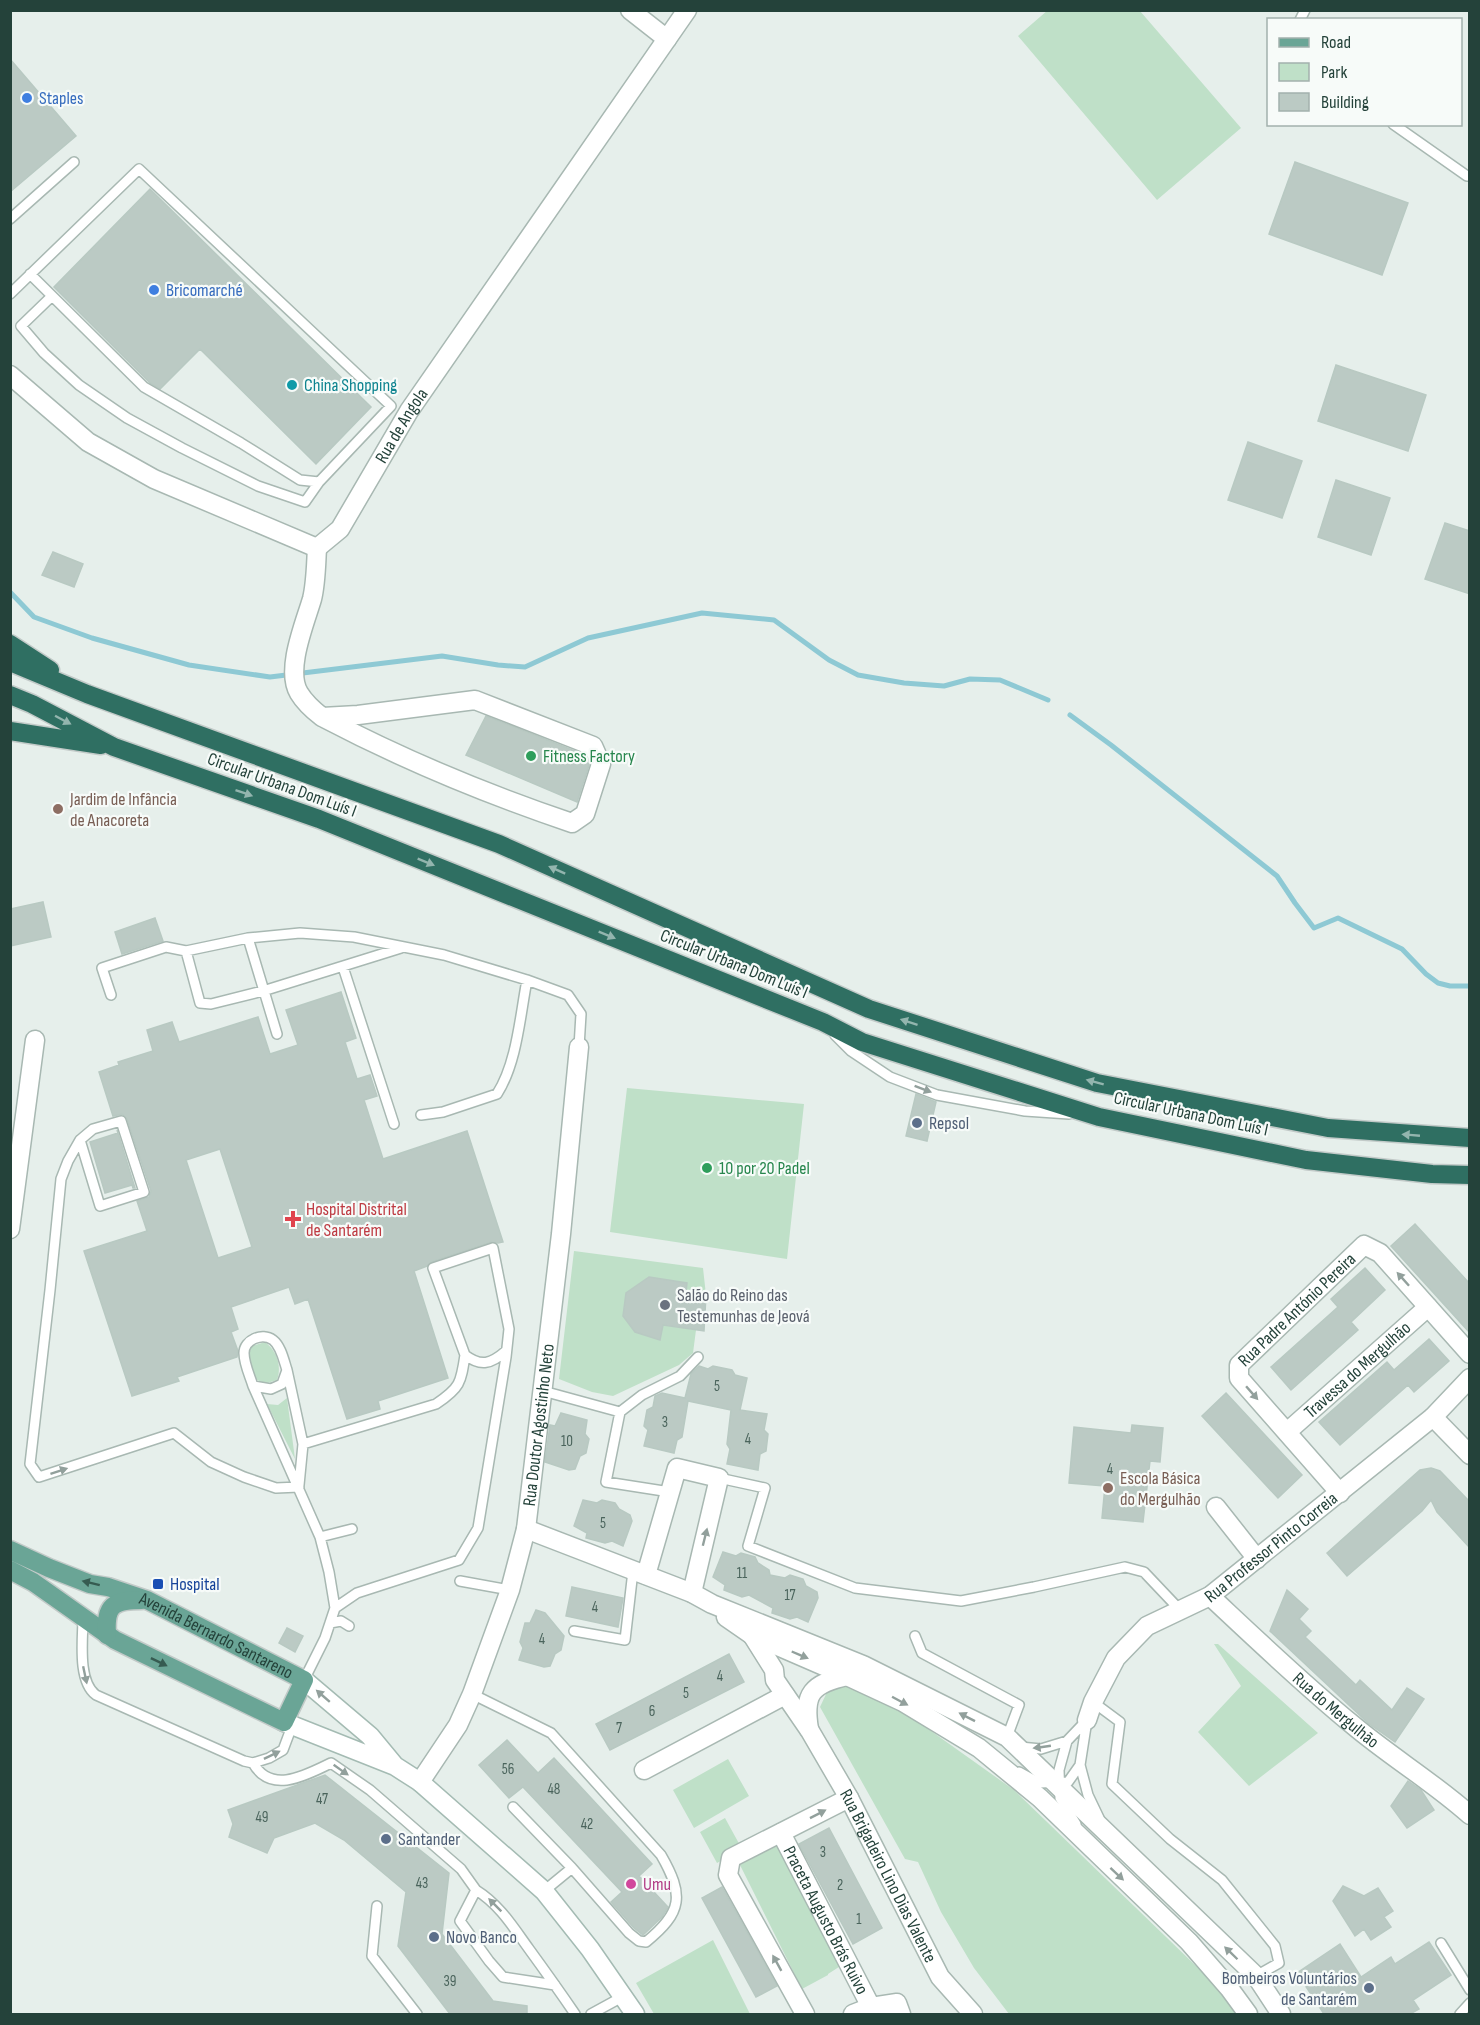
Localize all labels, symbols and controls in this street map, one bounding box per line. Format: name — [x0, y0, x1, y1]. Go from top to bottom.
legend — [1267, 18, 1462, 126]
text: Road — [1321, 32, 1351, 53]
text: Park — [1321, 62, 1347, 83]
place label: Staples — [39, 88, 84, 109]
marker: Staples — [20, 91, 34, 105]
text: Building — [1321, 92, 1369, 113]
place label: Bricomarché — [166, 280, 243, 301]
marker: Bricomarché — [147, 283, 161, 297]
place label: China Shopping — [304, 375, 397, 396]
marker: China Shopping — [285, 378, 299, 392]
street label: Rua de Angola — [370, 384, 432, 467]
one-way arrow — [55, 716, 72, 725]
place label: Fitness Factory — [543, 746, 635, 767]
street label: Circular Urbana Dom Luís I — [205, 748, 359, 822]
marker: Fitness Factory — [524, 749, 538, 763]
one-way arrow — [235, 788, 253, 798]
place label: Jardim de Infância de Anacoreta — [69, 789, 177, 831]
marker: Jardim de Infância de Anacoreta — [51, 802, 65, 816]
one-way arrow — [417, 858, 435, 867]
one-way arrow — [548, 865, 566, 874]
street label: Circular Urbana Dom Luís I — [657, 925, 811, 1003]
one-way arrow — [598, 931, 616, 940]
one-way arrow — [900, 1017, 918, 1027]
one-way arrow — [1086, 1077, 1104, 1086]
one-way arrow — [914, 1084, 932, 1094]
street label: Circular Urbana Dom Luís I — [1112, 1087, 1270, 1141]
place label: Repsol — [929, 1113, 969, 1134]
marker: Repsol — [910, 1116, 924, 1130]
one-way arrow — [1402, 1130, 1421, 1139]
place label: 10 por 20 Padel — [719, 1158, 810, 1179]
marker: 10 por 20 Padel — [700, 1161, 714, 1175]
place label: Hospital Distrital de Santarém — [306, 1199, 407, 1241]
marker: Hospital Distrital de Santarém — [284, 1210, 302, 1228]
street label: Rua Padre António Pereira — [1234, 1248, 1360, 1371]
one-way arrow — [1397, 1272, 1410, 1287]
place label: Salão do Reino das Testemunhas de Jeová — [677, 1285, 810, 1327]
marker: Salão do Reino das Testemunhas de Jeová — [658, 1298, 672, 1312]
street label: Travessa do Mergulhão — [1300, 1317, 1415, 1422]
street label: Rua Doutor Agostinho Neto — [518, 1343, 558, 1507]
house number: 5 — [714, 1377, 720, 1396]
one-way arrow — [1246, 1385, 1259, 1401]
house number: 3 — [662, 1413, 668, 1432]
house number: 4 — [745, 1430, 751, 1449]
house number: 10 — [561, 1432, 573, 1451]
house number: 4 — [1107, 1460, 1113, 1479]
one-way arrow — [50, 1465, 68, 1475]
place label: Escola Básica do Mergulhão — [1120, 1468, 1201, 1510]
marker: Escola Básica do Mergulhão — [1101, 1481, 1115, 1495]
street label: Rua Professor Pinto Correia — [1200, 1488, 1341, 1607]
house number: 5 — [600, 1514, 606, 1533]
one-way arrow — [701, 1527, 711, 1546]
house number: 11 — [737, 1564, 748, 1583]
place label: Hospital — [170, 1574, 220, 1595]
marker: Hospital — [151, 1577, 165, 1591]
one-way arrow — [82, 1578, 100, 1588]
house number: 17 — [784, 1586, 796, 1605]
street label: Avenida Bernardo Santareno — [136, 1587, 297, 1683]
house number: 4 — [592, 1598, 598, 1617]
house number: 4 — [539, 1630, 545, 1649]
one-way arrow — [791, 1650, 809, 1660]
one-way arrow — [150, 1657, 167, 1666]
one-way arrow — [81, 1666, 90, 1685]
house number: 4 — [717, 1667, 723, 1686]
street label: Rua do Mergulhão — [1289, 1668, 1383, 1752]
house number: 5 — [683, 1684, 689, 1703]
one-way arrow — [316, 1690, 331, 1703]
one-way arrow — [891, 1696, 909, 1706]
house number: 6 — [649, 1702, 655, 1721]
one-way arrow — [958, 1713, 976, 1723]
house number: 7 — [616, 1719, 622, 1738]
one-way arrow — [1033, 1743, 1052, 1752]
one-way arrow — [264, 1750, 281, 1760]
house number: 56 — [502, 1760, 514, 1779]
one-way arrow — [332, 1764, 348, 1776]
house number: 48 — [548, 1780, 560, 1799]
street label: Rua Brigadeiro Lino Dias Valente — [836, 1785, 941, 1966]
house number: 47 — [316, 1790, 328, 1809]
house number: 49 — [256, 1808, 268, 1827]
one-way arrow — [810, 1809, 827, 1819]
house number: 42 — [581, 1815, 593, 1834]
place label: Santander — [398, 1829, 460, 1850]
marker: Santander — [379, 1832, 393, 1846]
street label: Praceta Augusto Brás Ruivo — [779, 1842, 873, 1998]
house number: 3 — [820, 1843, 826, 1862]
one-way arrow — [1110, 1867, 1125, 1881]
house number: 43 — [416, 1874, 428, 1893]
place label: Umu — [643, 1874, 671, 1895]
house number: 2 — [837, 1876, 843, 1895]
marker: Umu — [624, 1877, 638, 1891]
one-way arrow — [488, 1898, 503, 1912]
house number: 1 — [856, 1910, 862, 1929]
place label: Novo Banco — [446, 1927, 517, 1948]
marker: Novo Banco — [427, 1930, 441, 1944]
one-way arrow — [1224, 1946, 1239, 1960]
one-way arrow — [772, 1955, 782, 1972]
place label: Bombeiros Voluntários de Santarém — [1222, 1968, 1357, 2010]
house number: 39 — [444, 1972, 456, 1991]
marker: Bombeiros Voluntários de Santarém — [1362, 1981, 1376, 1995]

